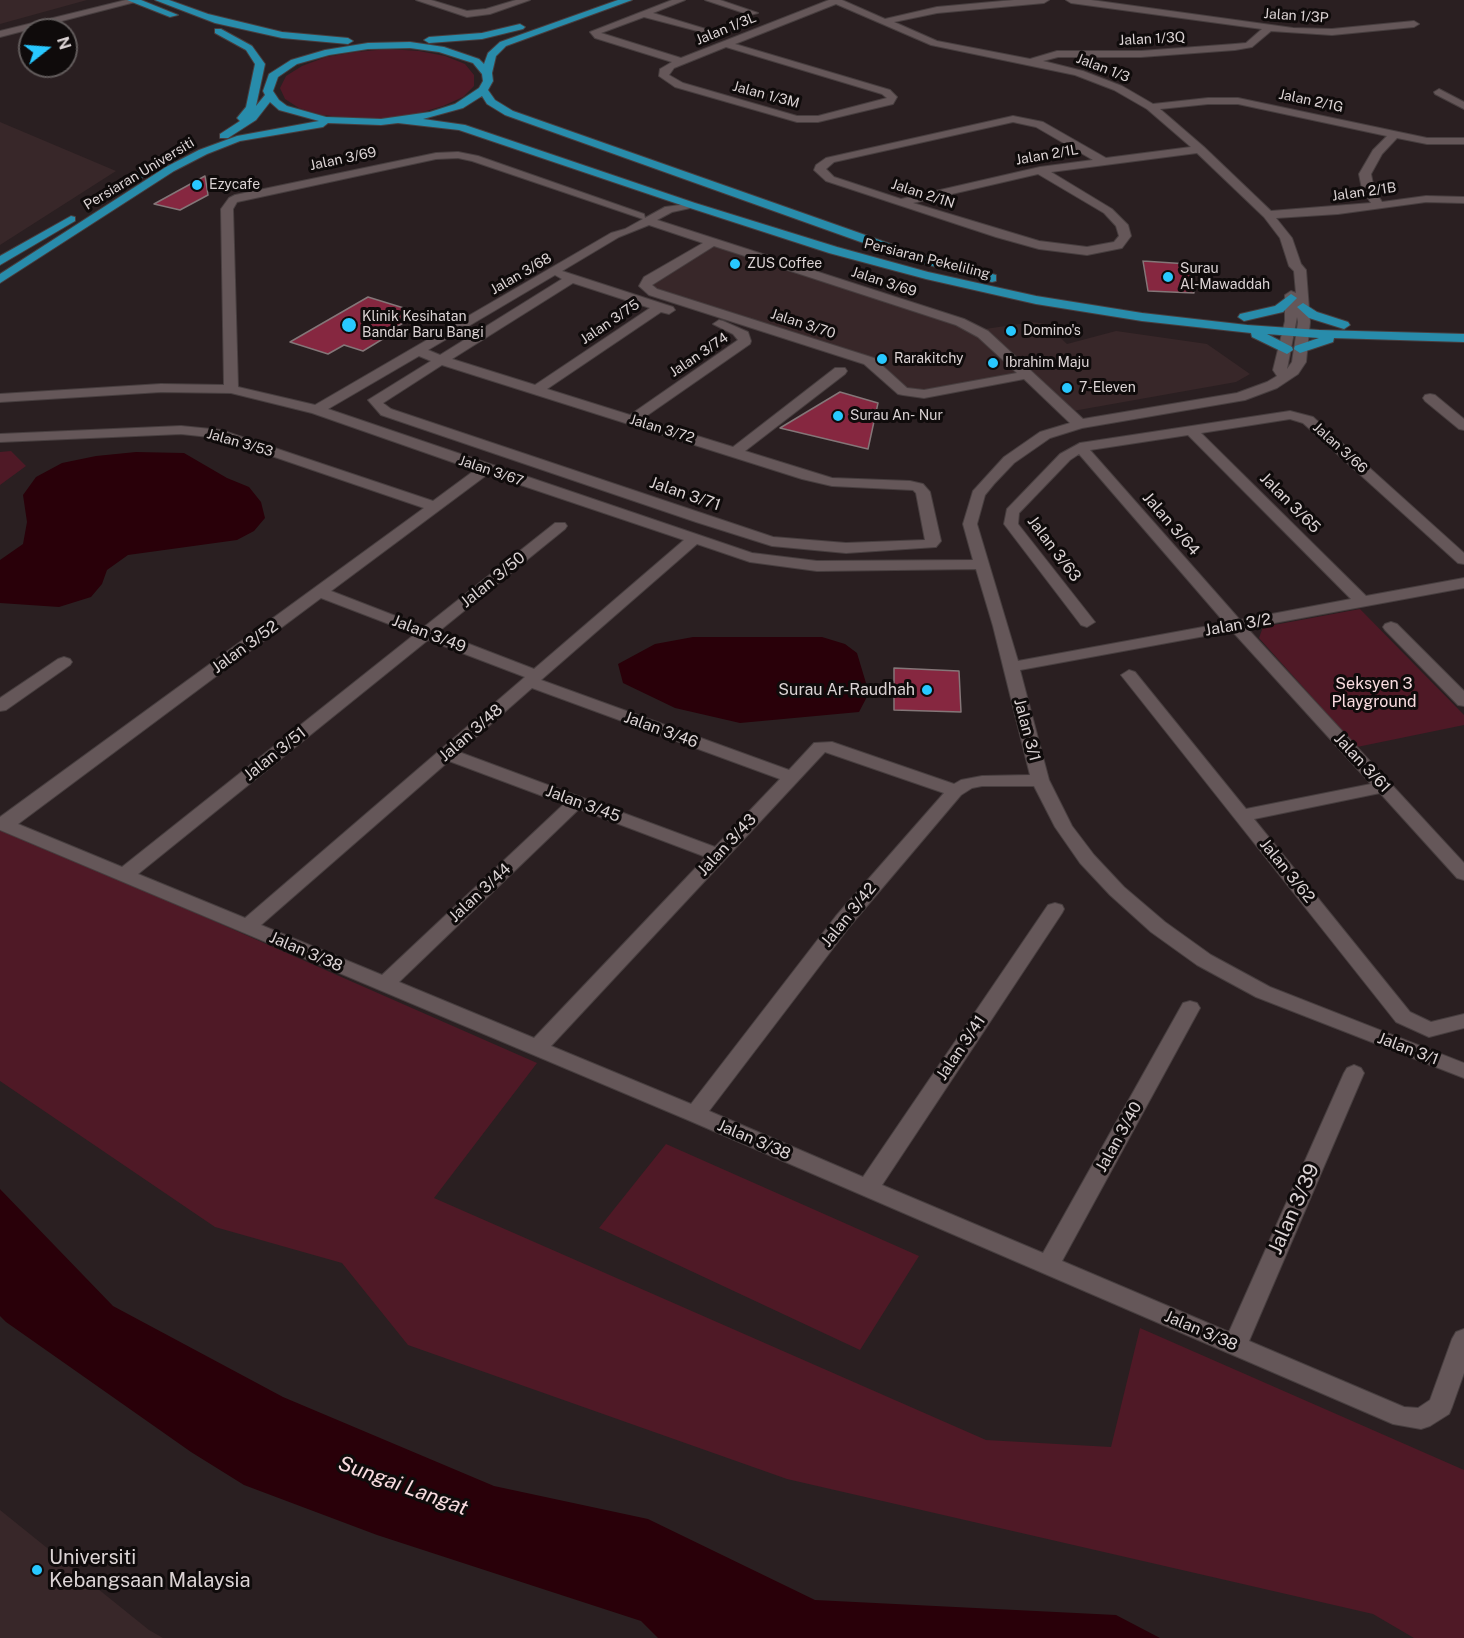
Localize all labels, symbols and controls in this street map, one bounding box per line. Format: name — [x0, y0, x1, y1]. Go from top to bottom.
street label: Jalan 1/3P — [1263, 5, 1329, 27]
street label: Jalan 1/3L — [693, 9, 759, 49]
north arrow — [18, 18, 78, 78]
street label: Jalan 1/3Q — [1118, 29, 1186, 49]
text: N — [53, 34, 75, 52]
street label: Jalan 1/3 — [1074, 50, 1132, 86]
street label: Jalan 1/3M — [731, 78, 801, 112]
street label: Jalan 2/1G — [1277, 86, 1345, 116]
street label: Persiaran Universiti — [81, 134, 197, 214]
street label: Jalan 2/1L — [1014, 141, 1080, 169]
street label: Jalan 3/69 — [308, 144, 378, 174]
street label: Jalan 2/1N — [889, 176, 957, 212]
place label: Ezycafe — [209, 177, 260, 193]
marker: Ezycafe — [190, 178, 204, 192]
street label: Jalan 2/1B — [1331, 179, 1397, 205]
street label: Persiaran Pekeliling — [862, 235, 992, 283]
street label: Jalan 3/68 — [487, 250, 555, 298]
place label: ZUS Coffee — [747, 256, 822, 272]
marker: ZUS Coffee — [728, 257, 742, 271]
place label: Surau Al-Mawaddah — [1180, 261, 1270, 294]
street label: Jalan 3/69 — [849, 264, 919, 300]
marker: Surau Al-Mawaddah — [1161, 270, 1175, 284]
street label: Jalan 3/75 — [577, 296, 643, 348]
street label: Jalan 3/70 — [769, 306, 837, 342]
place label: Klinik Kesihatan Bandar Baru Bangi — [362, 309, 484, 342]
marker: Klinik Kesihatan Bandar Baru Bangi — [340, 316, 358, 334]
place label: Domino's — [1023, 323, 1081, 339]
marker: Domino's — [1004, 324, 1018, 338]
street label: Jalan 3/74 — [666, 329, 732, 381]
place label: Rarakitchy — [894, 351, 963, 367]
marker: Rarakitchy — [875, 352, 889, 366]
place label: Ibrahim Maju — [1005, 355, 1089, 371]
marker: Ibrahim Maju — [986, 356, 1000, 370]
place label: 7-Eleven — [1079, 380, 1136, 396]
marker: 7-Eleven — [1060, 381, 1074, 395]
place label: Surau An- Nur — [850, 408, 943, 424]
marker: Surau An- Nur — [831, 409, 845, 423]
street label: Jalan 3/72 — [627, 411, 697, 447]
street label: Jalan 3/66 — [1309, 419, 1371, 477]
street label: Jalan 3/53 — [205, 426, 275, 460]
street label: Jalan 3/67 — [457, 452, 525, 490]
street label: Jalan 3/65 — [1256, 469, 1324, 537]
street label: Jalan 3/71 — [647, 473, 723, 515]
street label: Jalan 3/64 — [1138, 488, 1204, 560]
street label: Jalan 3/63 — [1023, 512, 1085, 586]
street label: Jalan 3/50 — [457, 548, 529, 612]
street label: Jalan 3/2 — [1203, 610, 1273, 640]
street label: Jalan 3/49 — [389, 611, 469, 657]
street label: Jalan 3/52 — [208, 617, 282, 677]
park label: Seksyen 3 Playground — [1331, 674, 1417, 712]
place label: Surau Ar-Raudhah — [778, 680, 915, 700]
marker: Surau Ar-Raudhah — [920, 683, 934, 697]
street label: Jalan 3/1 — [1009, 697, 1045, 763]
street label: Jalan 3/48 — [435, 700, 507, 766]
street label: Jalan 3/46 — [621, 708, 701, 752]
street label: Jalan 3/51 — [240, 723, 310, 785]
street label: Jalan 3/61 — [1330, 729, 1394, 797]
street label: Jalan 3/45 — [543, 782, 623, 826]
street label: Jalan 3/43 — [694, 810, 760, 880]
street label: Jalan 3/62 — [1255, 835, 1319, 907]
street label: Jalan 3/44 — [445, 860, 515, 926]
street label: Jalan 3/42 — [817, 879, 881, 951]
street label: Jalan 3/38 — [266, 928, 346, 976]
street label: Jalan 3/41 — [932, 1012, 990, 1084]
street label: Jalan 3/1 — [1375, 1029, 1441, 1069]
street label: Jalan 3/40 — [1092, 1099, 1146, 1175]
street label: Jalan 3/38 — [714, 1116, 794, 1164]
street label: Jalan 3/39 — [1263, 1160, 1325, 1258]
street label: Jalan 3/38 — [1161, 1307, 1241, 1355]
water label: Sungai Langat — [335, 1451, 471, 1521]
place label: Universiti Kebangsaan Malaysia — [49, 1546, 251, 1593]
marker: Universiti Kebangsaan Malaysia — [30, 1563, 44, 1577]

